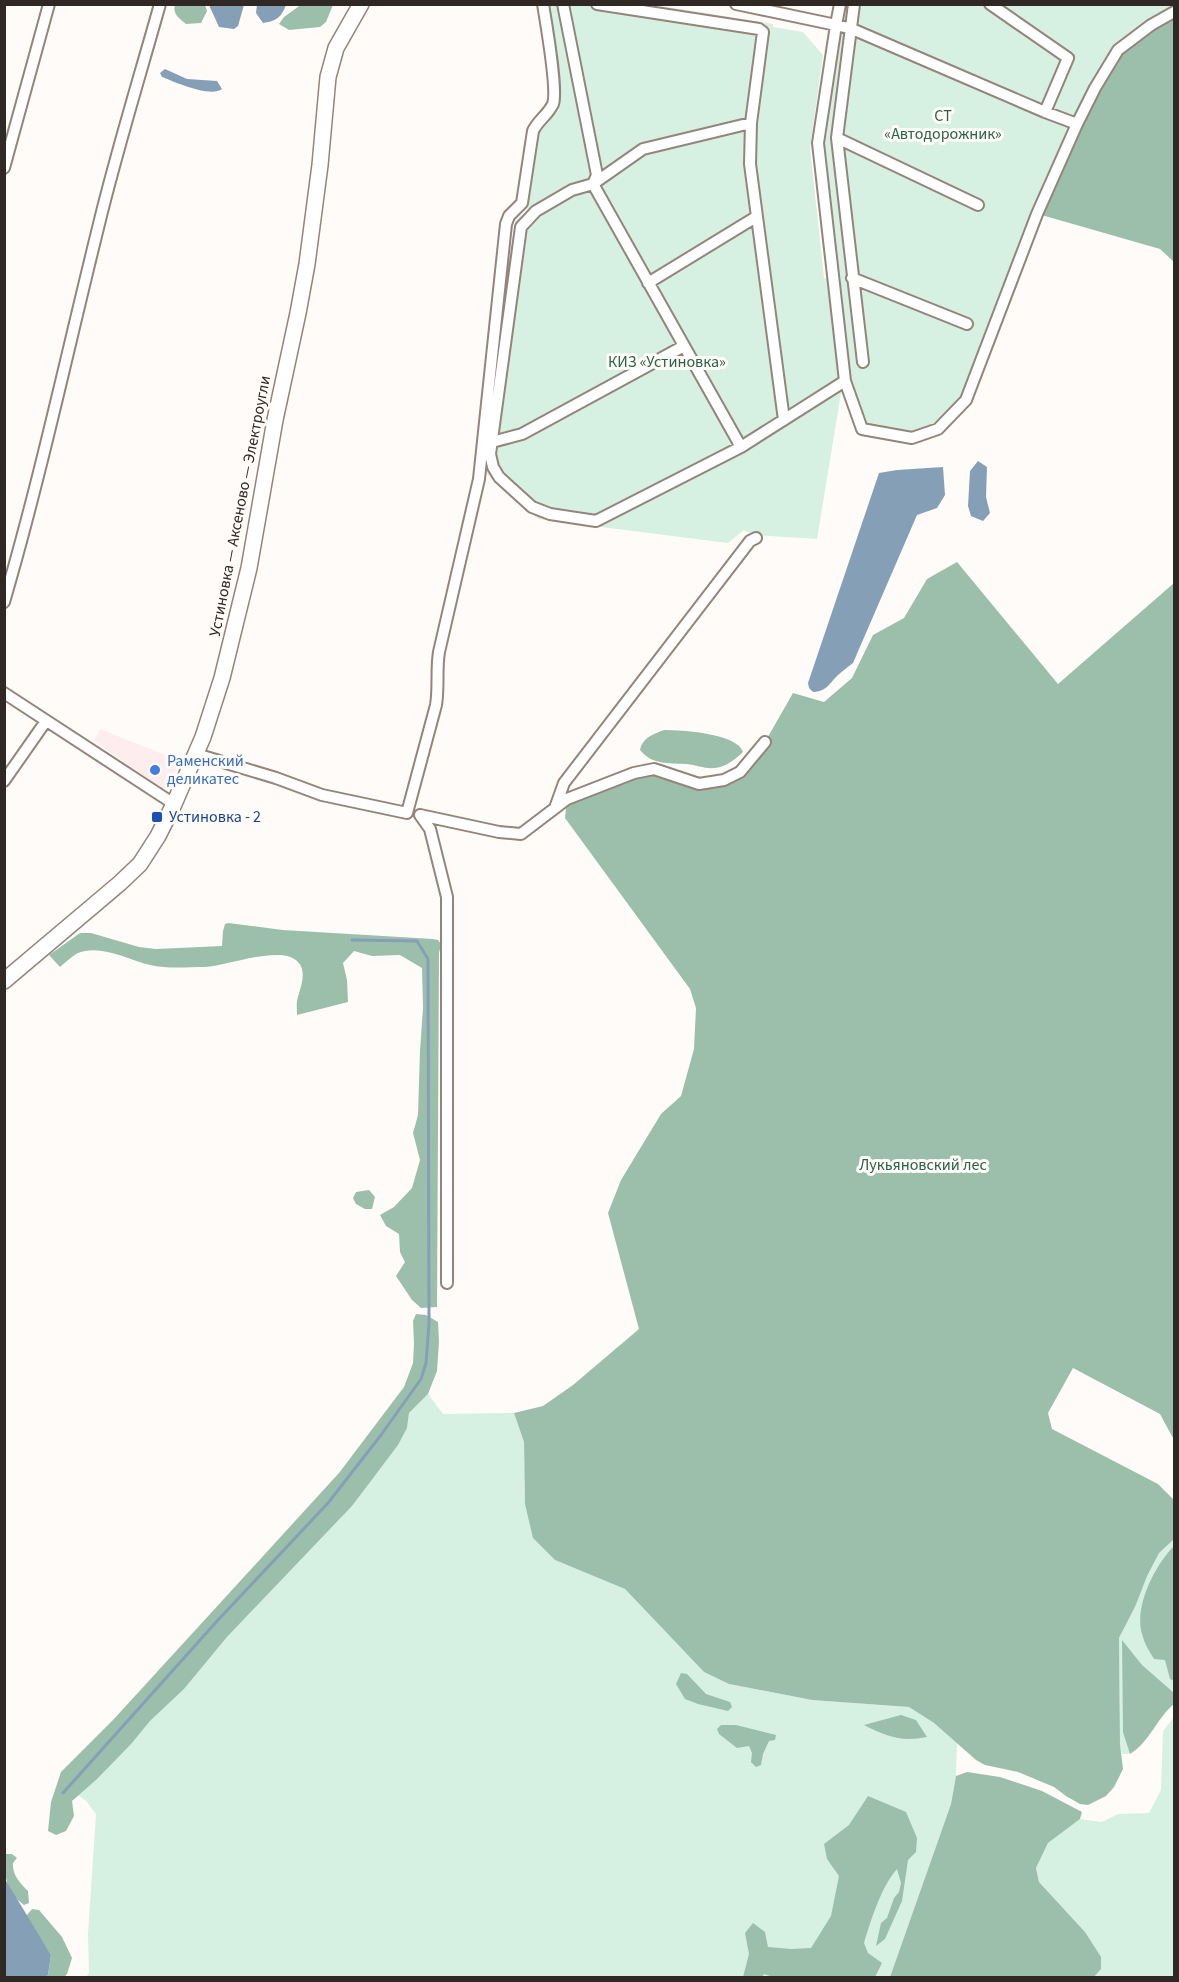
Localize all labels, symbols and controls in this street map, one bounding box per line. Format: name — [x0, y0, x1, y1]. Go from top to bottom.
park label: СТ «Автодорожник» — [884, 105, 1002, 145]
park label: КИЗ «Устиновка» — [608, 351, 726, 373]
street label: Устиновка — Аксеново — Электроугли — [204, 374, 276, 638]
place label: Раменский деликатес — [167, 750, 244, 790]
marker: Раменский деликатес — [148, 763, 162, 777]
place label: Устиновка - 2 — [169, 806, 261, 828]
marker: Устиновка - 2 — [150, 810, 164, 824]
park label: Лукьяновский лес — [859, 1154, 987, 1176]

